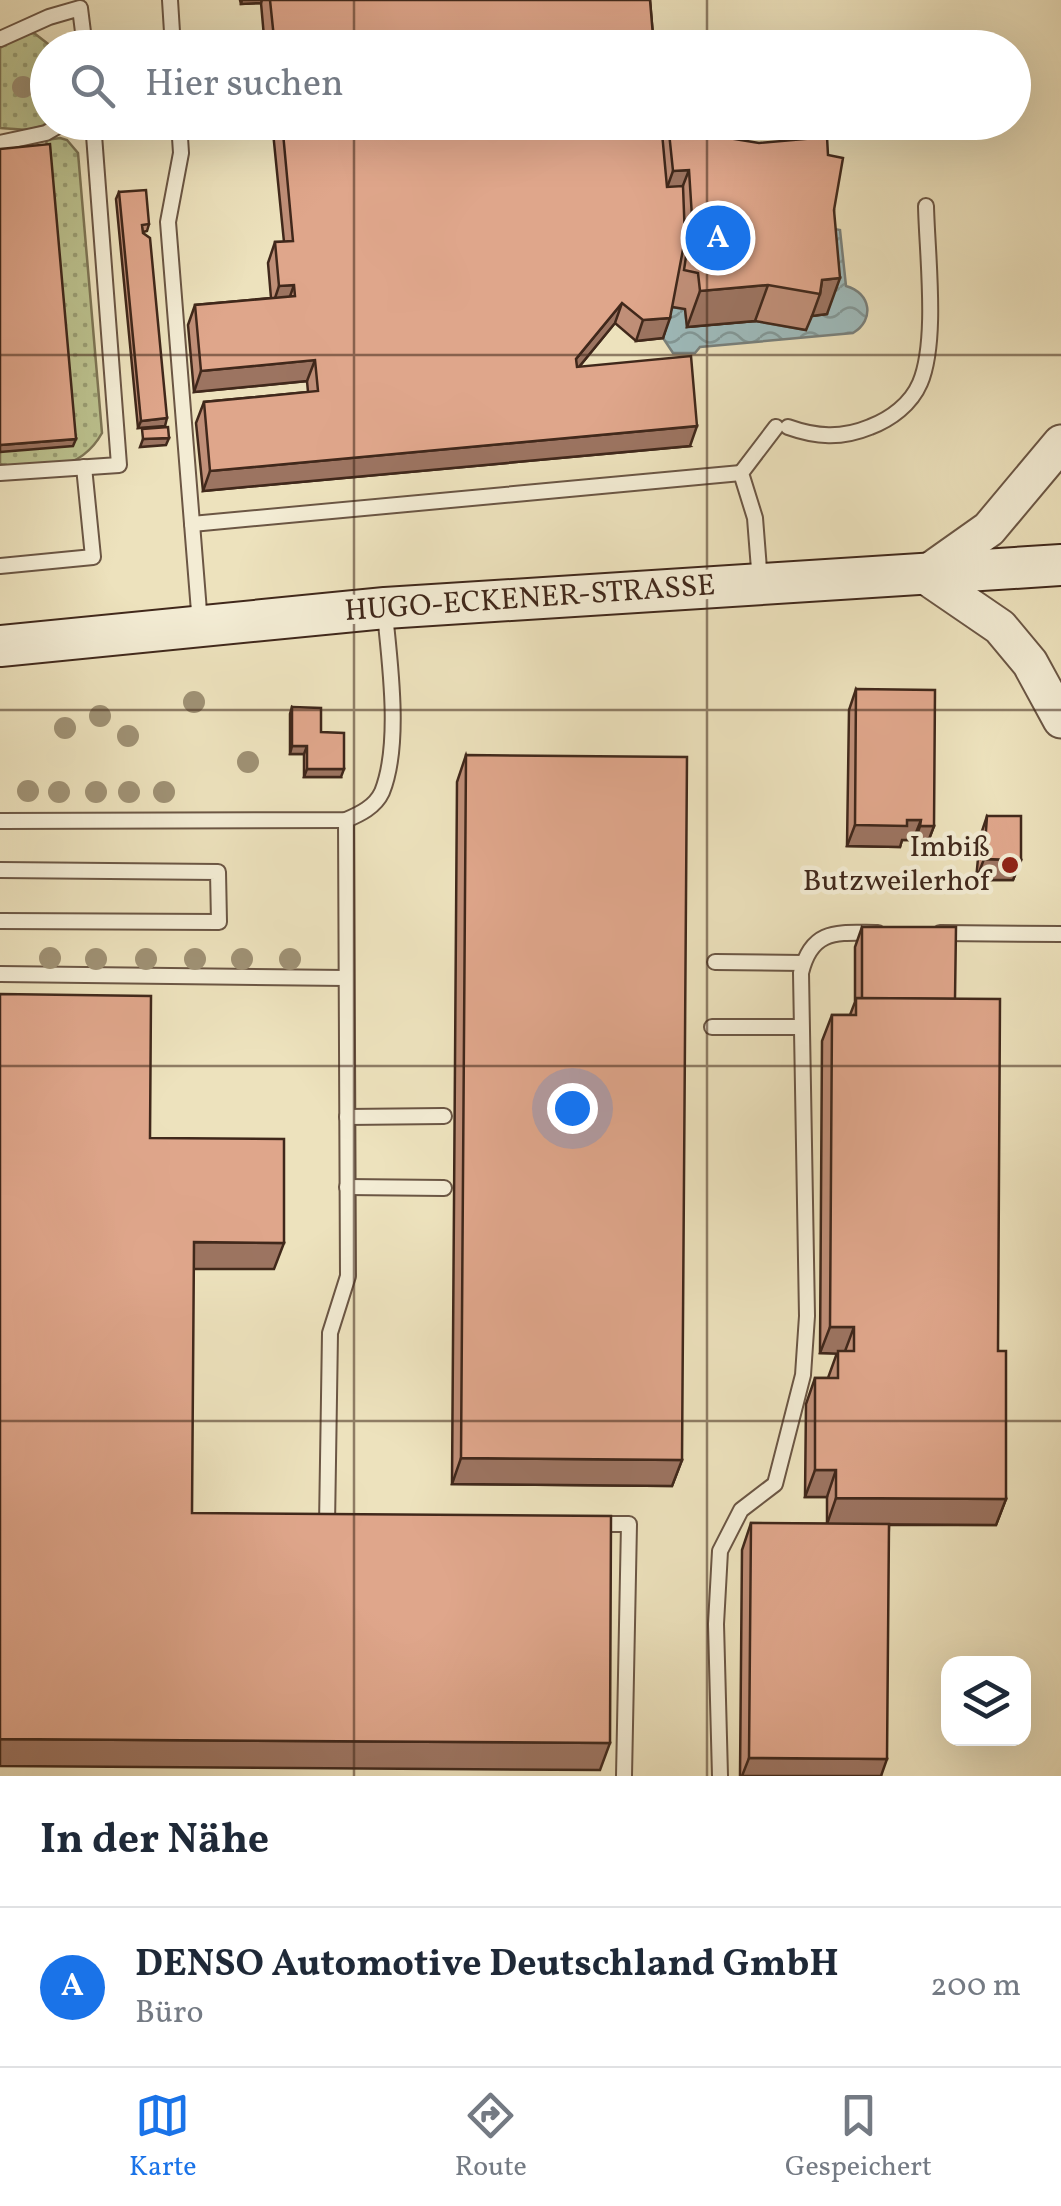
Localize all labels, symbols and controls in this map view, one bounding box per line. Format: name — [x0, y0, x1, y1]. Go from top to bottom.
search box — [30, 30, 1031, 140]
icon: search — [65, 58, 120, 113]
text: Hier suchen — [145, 59, 344, 112]
pin: A — [686, 200, 750, 276]
street label: HUGO-ECKENER-STRASSE — [343, 565, 717, 633]
place label: Imbiß Butzweilerhof — [803, 827, 993, 903]
marker: Imbiß Butzweilerhof — [999, 854, 1021, 876]
your location — [547, 1083, 598, 1134]
map controls — [941, 1656, 1031, 1746]
button: layers — [941, 1656, 1031, 1746]
text: In der Nähe — [40, 1812, 269, 1871]
text: DENSO Automotive Deutschland GmbH — [135, 1939, 839, 1992]
text: A — [61, 1965, 84, 2009]
text: 200 m — [930, 1965, 1021, 2009]
text: Büro — [135, 1992, 203, 2036]
tab: Karte — [129, 2088, 197, 2187]
tab: Route — [455, 2088, 527, 2187]
tab: Gespeichert — [785, 2088, 932, 2187]

